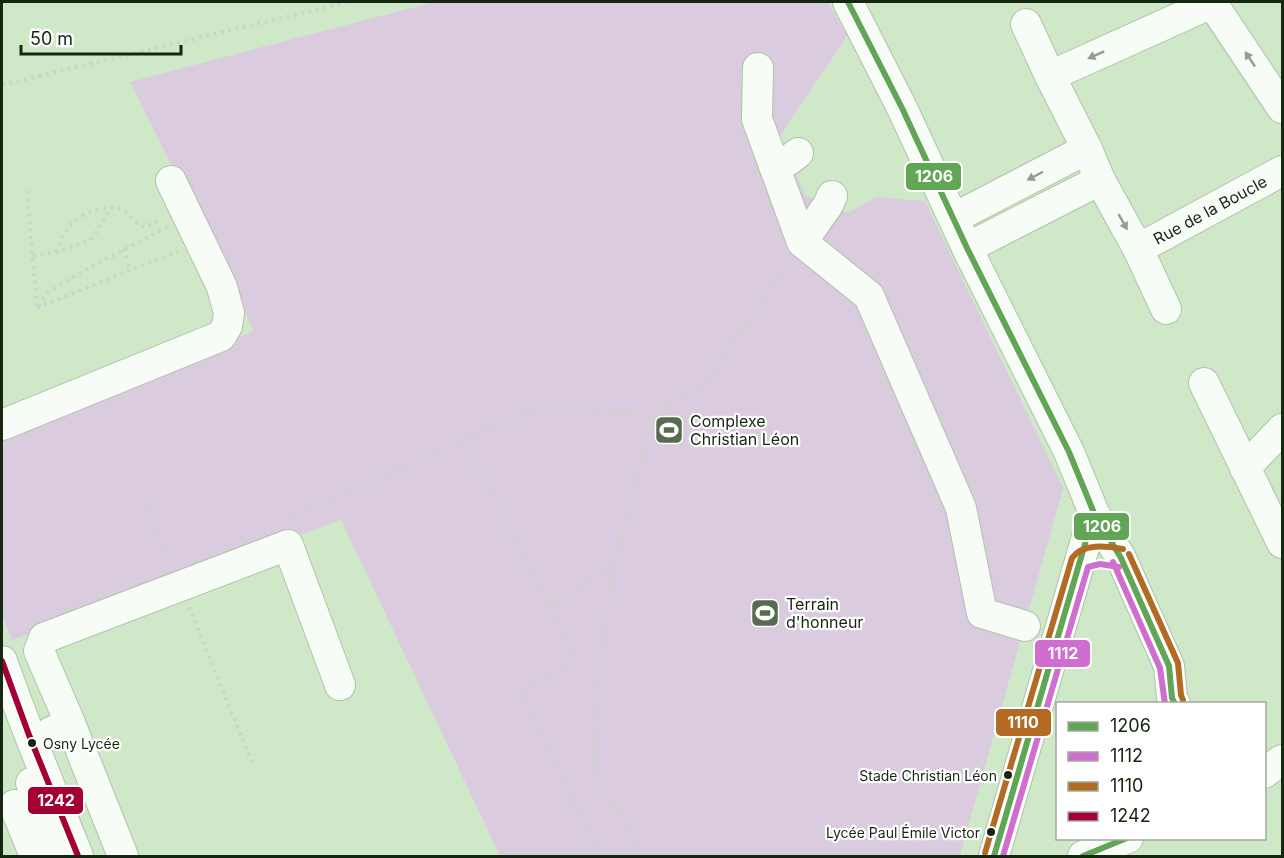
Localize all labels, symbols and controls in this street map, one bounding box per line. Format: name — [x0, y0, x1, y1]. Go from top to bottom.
scale bar — [21, 18, 182, 56]
text: 50 m — [30, 28, 73, 49]
one-way arrow — [1087, 51, 1105, 61]
one-way arrow — [1244, 52, 1256, 68]
line badge: 1206 — [905, 162, 962, 191]
text: 1206 — [915, 166, 953, 186]
one-way arrow — [1027, 171, 1044, 181]
street label: Rue de la Boucle — [1150, 171, 1270, 249]
one-way arrow — [1118, 214, 1128, 231]
place label: Complexe Christian Léon — [690, 411, 799, 449]
sports icon: Complexe Christian Léon — [653, 414, 685, 446]
line badge: 1206 — [1073, 512, 1130, 541]
text: 1206 — [1083, 516, 1121, 536]
place label: Terrain d'honneur — [786, 594, 863, 632]
sports icon: Terrain d'honneur — [749, 597, 781, 629]
line badge: 1112 — [1034, 639, 1091, 668]
text: 1112 — [1048, 643, 1078, 663]
legend — [1056, 702, 1266, 840]
line badge: 1110 — [995, 708, 1052, 737]
text: 1110 — [1007, 712, 1039, 732]
text: 1206 — [1110, 715, 1151, 736]
place label: Osny Lycée — [43, 735, 120, 752]
marker: Osny Lycée — [26, 737, 38, 749]
text: 1112 — [1110, 745, 1143, 766]
place label: Stade Christian Léon — [859, 767, 997, 784]
marker: Stade Christian Léon — [1002, 769, 1014, 781]
text: 1110 — [1110, 775, 1143, 796]
line badge: 1242 — [27, 786, 84, 815]
text: 1242 — [37, 790, 75, 810]
text: 1242 — [1110, 805, 1151, 826]
place label: Lycée Paul Émile Victor — [826, 824, 980, 841]
marker: Lycée Paul Émile Victor — [985, 826, 997, 838]

